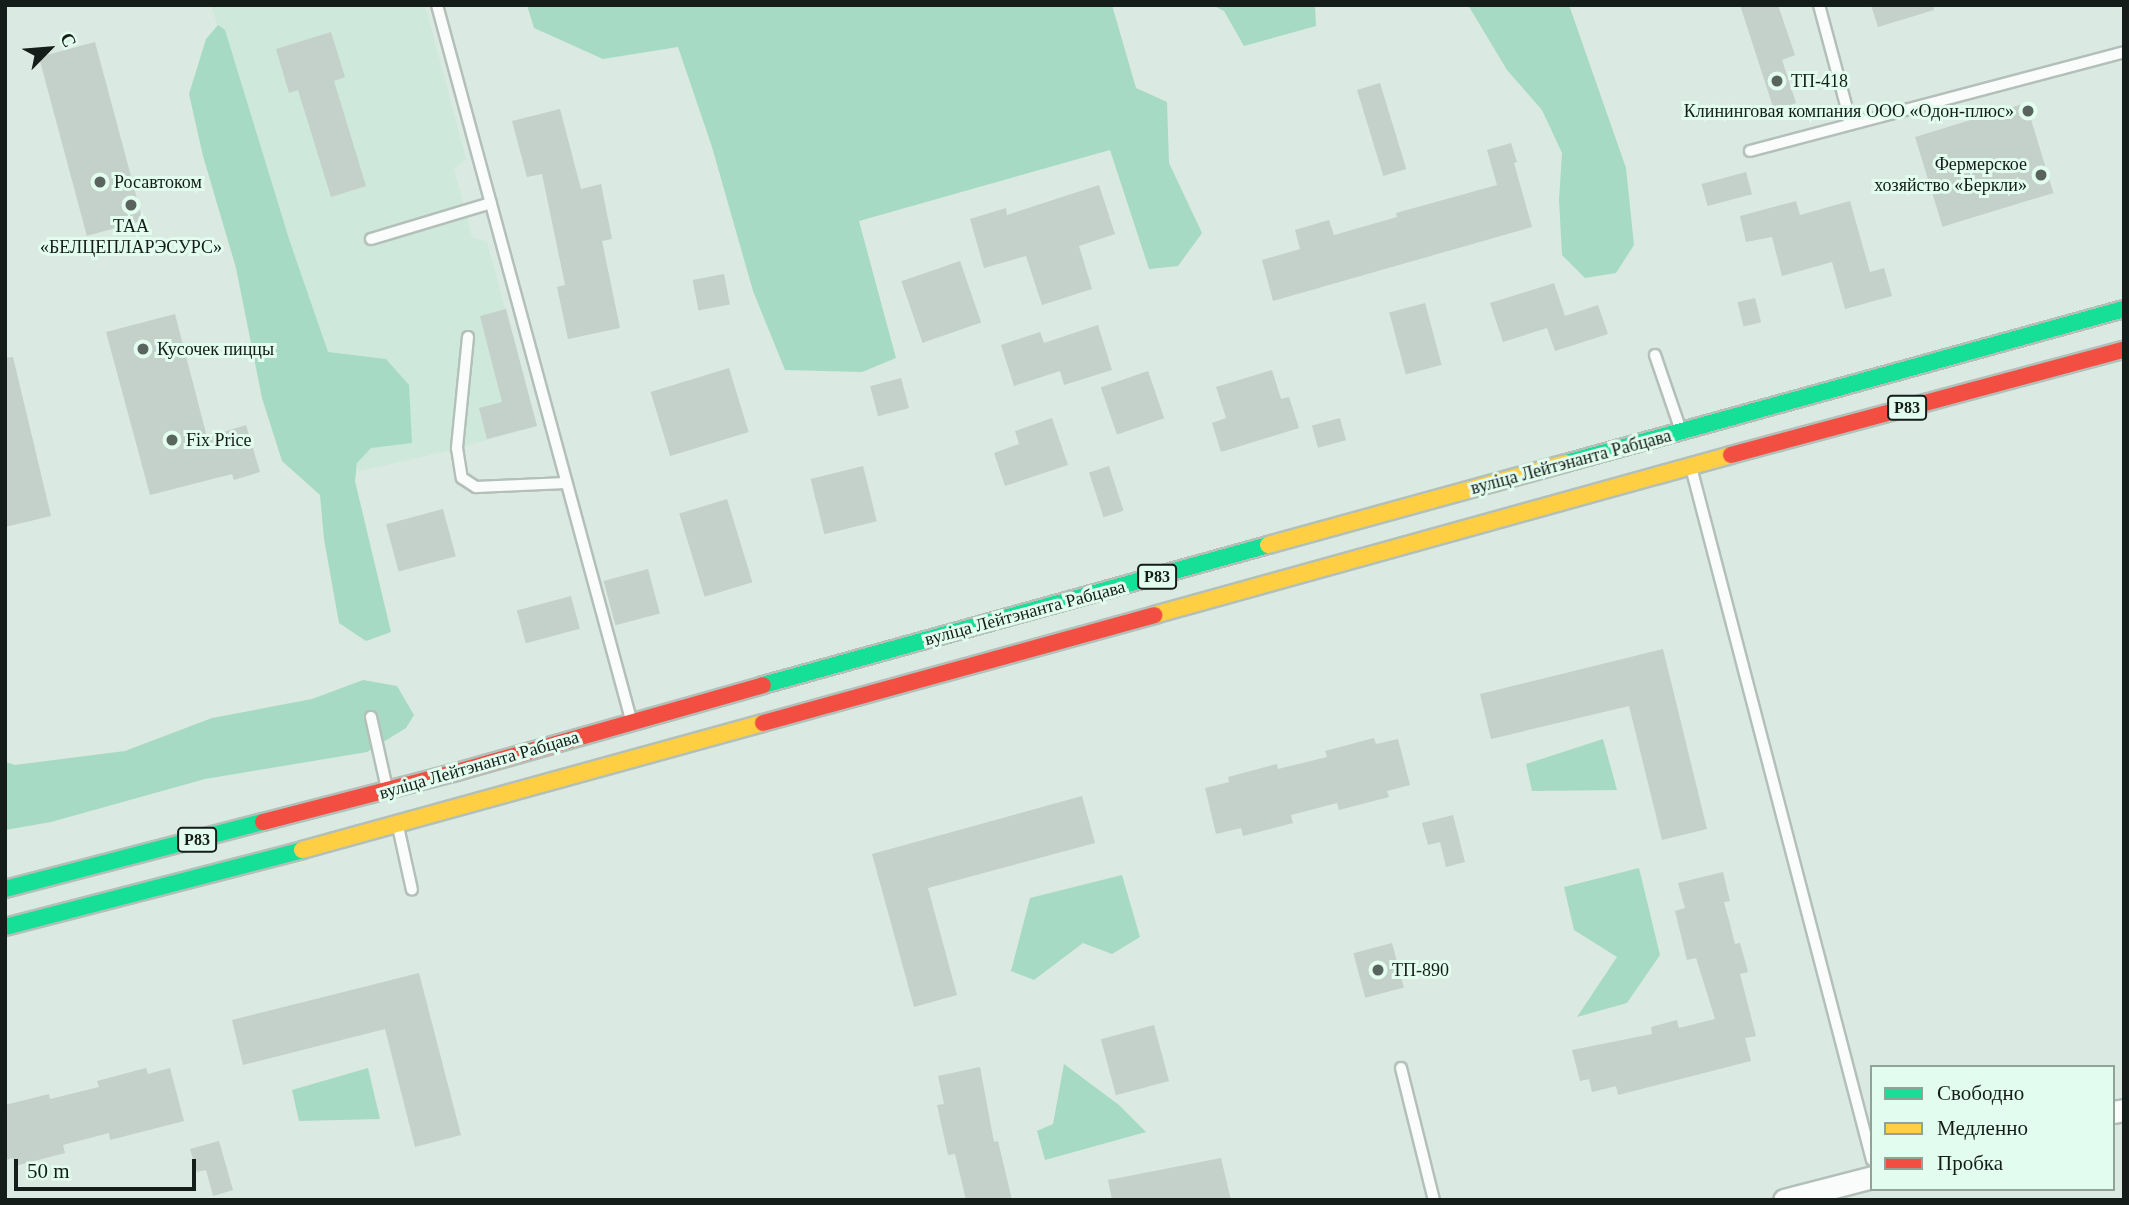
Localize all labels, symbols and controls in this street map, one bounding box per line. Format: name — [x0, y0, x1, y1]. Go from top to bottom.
north arrow — [14, 14, 84, 84]
text: С — [56, 29, 81, 51]
place label: ТП-418 — [1791, 70, 1848, 92]
marker: ТП-418 — [1769, 73, 1785, 89]
place label: Клининговая компания ООО «Одон-плюс» — [1684, 100, 2014, 122]
marker: Клининговая компания ООО «Одон-плюс» — [2020, 103, 2036, 119]
place label: Фермерское хозяйство «Беркли» — [1874, 154, 2027, 196]
marker: Фермерское хозяйство «Беркли» — [2033, 167, 2049, 183]
place label: Росавтоком — [114, 171, 202, 193]
marker: Росавтоком — [92, 174, 108, 190]
marker: ТАА «БЕЛЦЕПЛАРЭСУРС» — [123, 197, 139, 213]
place label: ТАА «БЕЛЦЕПЛАРЭСУРС» — [40, 216, 222, 258]
place label: Кусочек пиццы — [157, 338, 274, 360]
marker: Кусочек пиццы — [135, 341, 151, 357]
road number: Р83 — [1886, 396, 1928, 420]
street label: вуліца Лейтэнанта Рабцава — [1468, 425, 1674, 499]
place label: Fix Price — [186, 429, 251, 451]
marker: Fix Price — [164, 432, 180, 448]
road number: Р83 — [1136, 564, 1178, 590]
street label: вуліца Лейтэнанта Рабцава — [922, 576, 1128, 650]
street label: вуліца Лейтэнанта Рабцава — [377, 726, 581, 804]
road number: Р83 — [176, 828, 218, 852]
place label: ТП-890 — [1392, 959, 1449, 981]
marker: ТП-890 — [1370, 962, 1386, 978]
legend — [1870, 1065, 2115, 1191]
text: Свободно — [1937, 1081, 2024, 1105]
text: Медленно — [1937, 1116, 2028, 1140]
scale bar — [18, 1146, 200, 1190]
text: Пробка — [1937, 1151, 2003, 1175]
text: 50 m — [27, 1159, 70, 1183]

